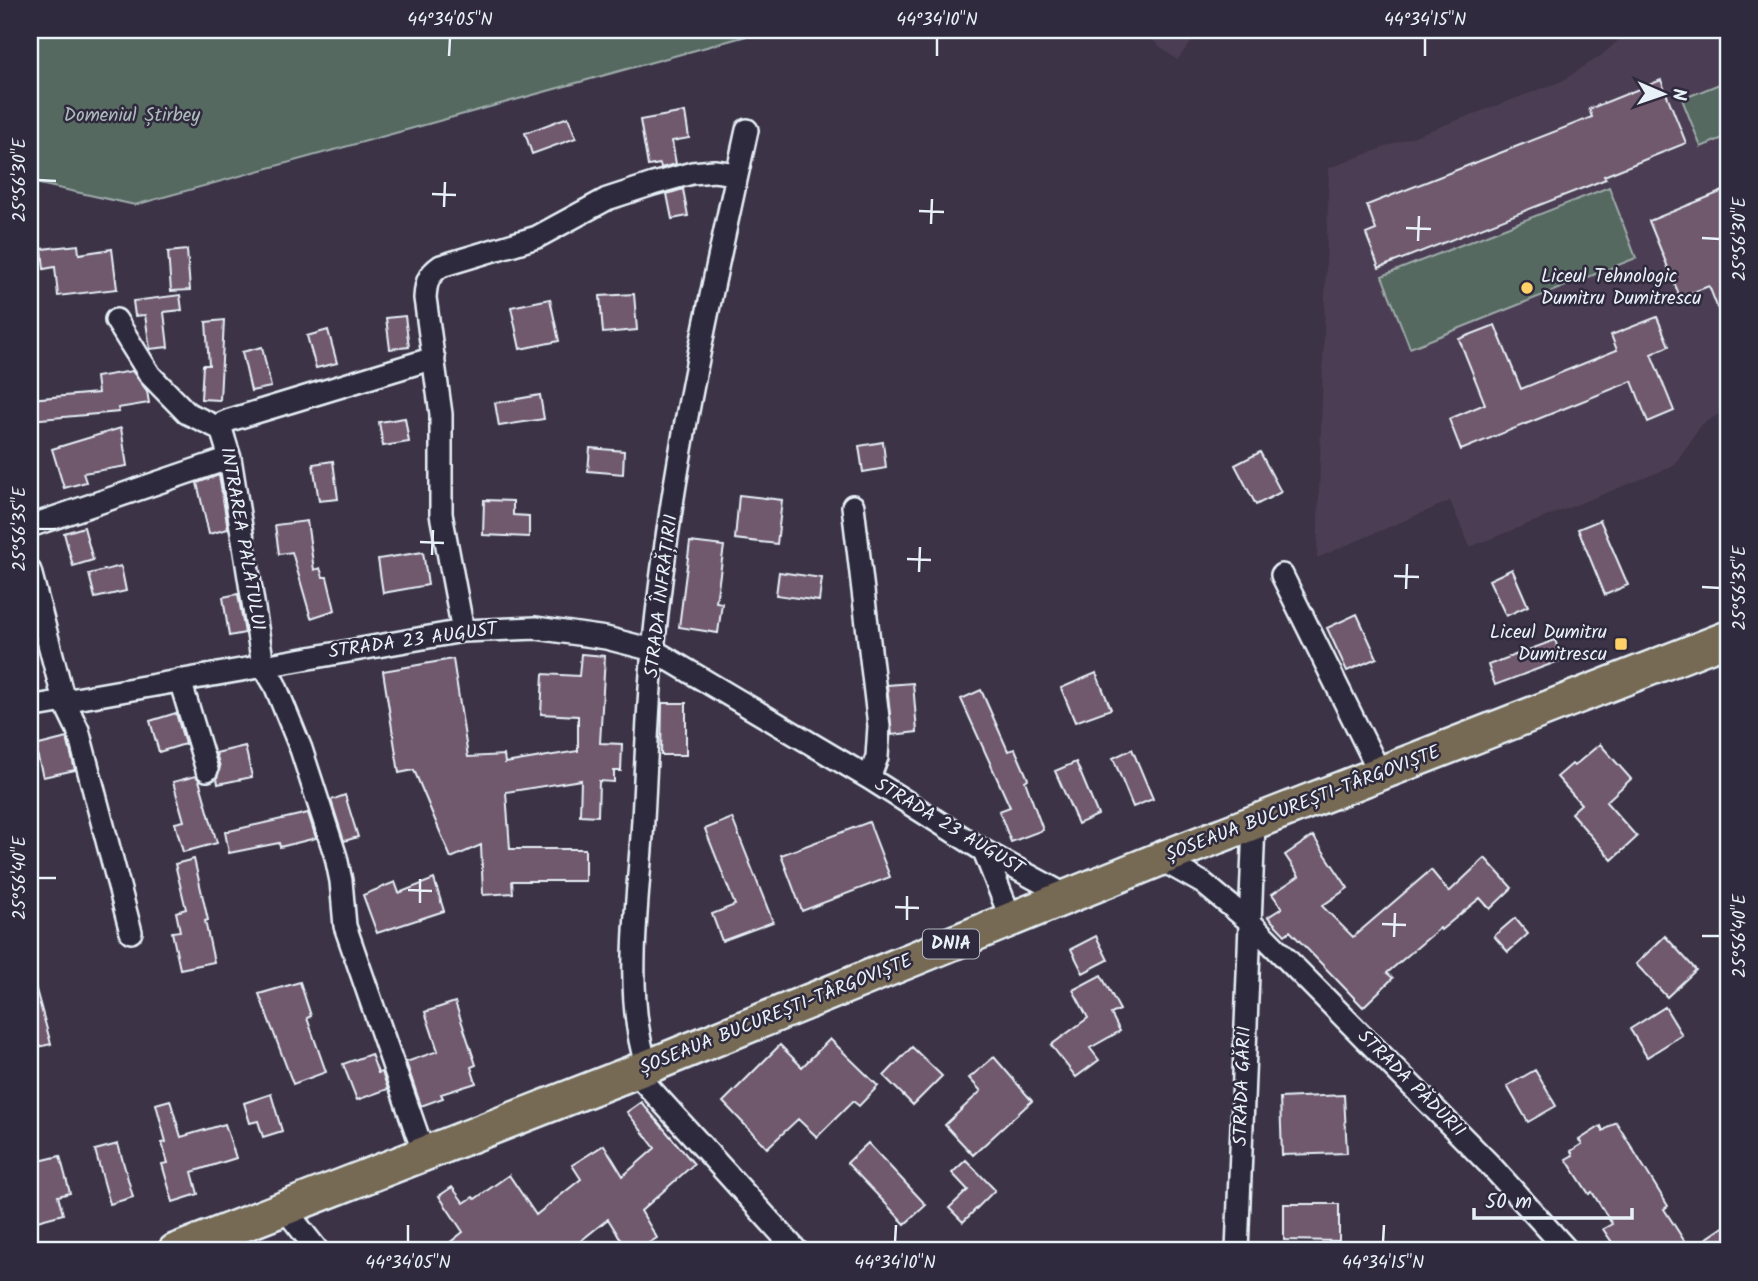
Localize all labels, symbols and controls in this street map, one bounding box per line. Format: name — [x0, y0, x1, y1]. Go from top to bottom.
text: 44°34'05"N — [407, 6, 493, 35]
text: 44°34'10"N — [896, 6, 978, 35]
text: 44°34'15"N — [1384, 6, 1466, 35]
north arrow — [1628, 60, 1698, 130]
text: N — [1663, 88, 1693, 101]
park label: Domeniul Știrbey — [64, 101, 201, 131]
text: 25°56'30"E — [6, 137, 35, 222]
text: 25°56'30"E — [1726, 196, 1755, 281]
place label: Liceul Tehnologic Dumitru Dumitrescu — [1541, 262, 1701, 314]
marker: Liceul Tehnologic Dumitru Dumitrescu — [1519, 280, 1535, 296]
street label: INTRAREA PALATULUI — [211, 445, 273, 633]
text: 25°56'35"E — [6, 486, 35, 571]
street label: STRADA ÎNFRĂȚIRII — [637, 513, 687, 679]
text: 25°56'35"E — [1726, 545, 1755, 630]
street label: STRADA 23 AUGUST — [327, 614, 501, 668]
place label: Liceul Dumitru Dumitrescu — [1490, 618, 1607, 670]
marker: Liceul Dumitru Dumitrescu — [1613, 636, 1629, 652]
street label: ȘOSEAUA BUCUREȘTI-TÂRGOVIȘTE — [1161, 737, 1446, 870]
street label: STRADA 23 AUGUST — [868, 770, 1031, 885]
text: 25°56'40"E — [6, 836, 35, 920]
text: 25°56'40"E — [1726, 894, 1755, 978]
road number: DN1A — [923, 930, 979, 959]
street label: ȘOSEAUA BUCUREȘTI-TÂRGOVIȘTE — [635, 946, 918, 1084]
street label: STRADA PĂDURII — [1350, 1023, 1472, 1145]
street label: STRADA GĂRII — [1226, 1025, 1260, 1147]
scale bar — [1474, 1176, 1632, 1220]
text: 50 m — [1485, 1186, 1532, 1219]
text: 44°34'05"N — [365, 1249, 451, 1278]
text: 44°34'10"N — [854, 1249, 936, 1278]
text: 44°34'15"N — [1342, 1249, 1424, 1278]

